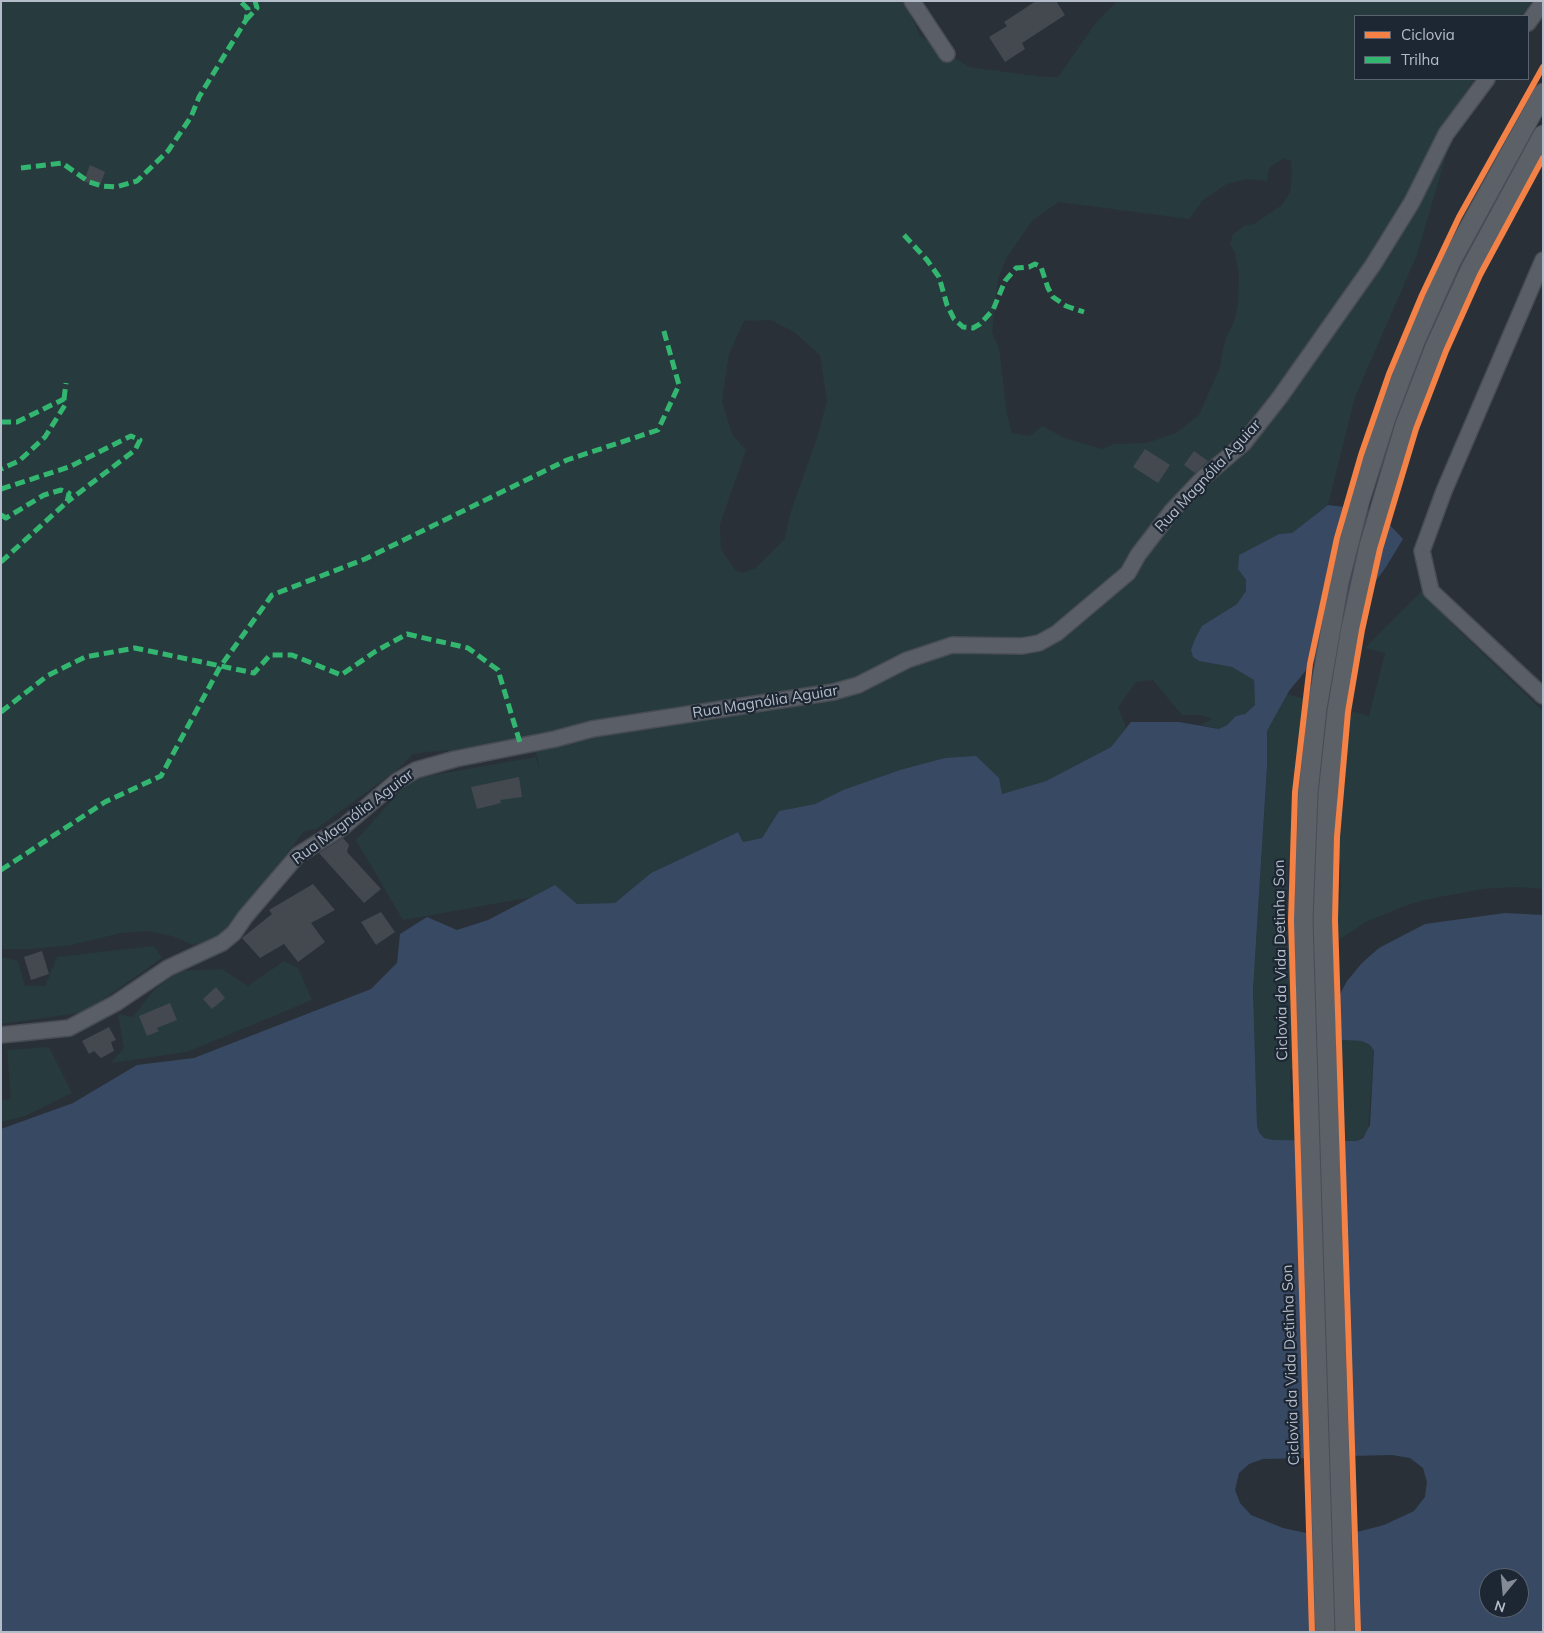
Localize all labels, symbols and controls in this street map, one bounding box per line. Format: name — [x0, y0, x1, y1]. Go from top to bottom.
legend — [1354, 15, 1529, 80]
text: Ciclovia — [1401, 25, 1455, 44]
text: Trilha — [1401, 50, 1439, 69]
street label: Rua Magnólia Aguiar — [1151, 416, 1265, 536]
street label: Rua Magnólia Aguiar — [691, 682, 839, 722]
street label: Rua Magnólia Aguiar — [289, 766, 417, 868]
street label: Ciclovia da Vida Detinha Son — [1270, 859, 1292, 1061]
street label: Ciclovia da Vida Detinha Son — [1278, 1264, 1304, 1466]
north arrow — [1479, 1568, 1529, 1618]
text: N — [1492, 1596, 1508, 1617]

